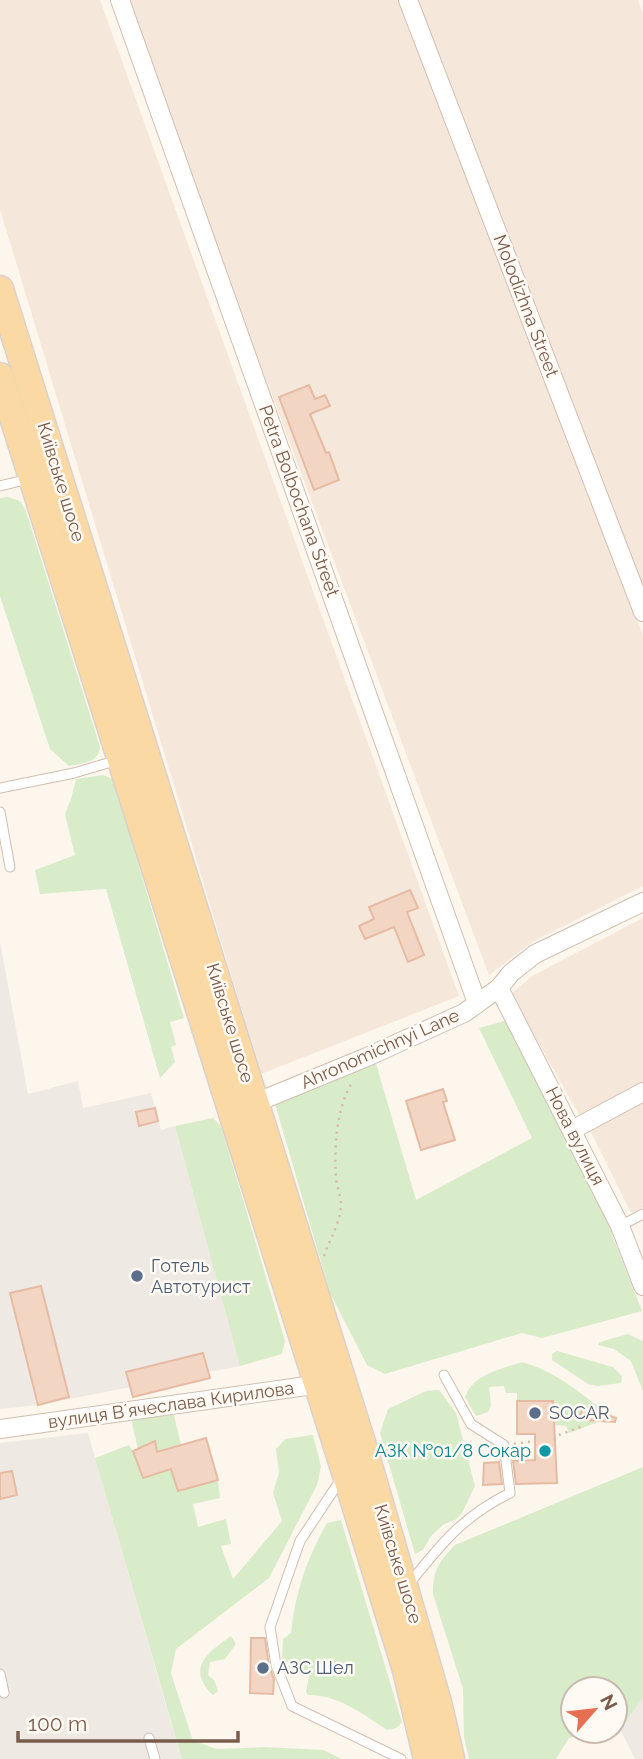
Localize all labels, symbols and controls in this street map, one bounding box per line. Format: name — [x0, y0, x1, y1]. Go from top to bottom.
street label: Molodizhna Street — [490, 231, 563, 380]
street label: Petra Bolbochana Street — [255, 402, 344, 600]
street label: Київське шосе — [33, 420, 90, 545]
street label: Київське шосе — [202, 961, 259, 1086]
street label: Ahronomichnyi Lane — [297, 1004, 463, 1093]
street label: Нова вулиця — [542, 1083, 609, 1189]
place label: Готель Автотурист — [151, 1255, 251, 1297]
marker: Готель Автотурист — [129, 1268, 145, 1284]
street label: вулиця Вʼячеслава Кирилова — [47, 1377, 295, 1432]
place label: SOCAR — [549, 1402, 610, 1423]
marker: SOCAR — [527, 1405, 543, 1421]
place label: АЗК №01/8 Сокар — [375, 1440, 531, 1461]
marker: АЗК №01/8 Сокар — [537, 1443, 553, 1459]
street label: Київське шосе — [370, 1502, 427, 1627]
place label: АЗС Шел — [277, 1657, 354, 1678]
marker: АЗС Шел — [255, 1660, 271, 1676]
north arrow — [559, 1675, 629, 1745]
text: N — [596, 1690, 622, 1714]
scale bar — [18, 1700, 238, 1744]
text: 100 m — [28, 1711, 87, 1736]

